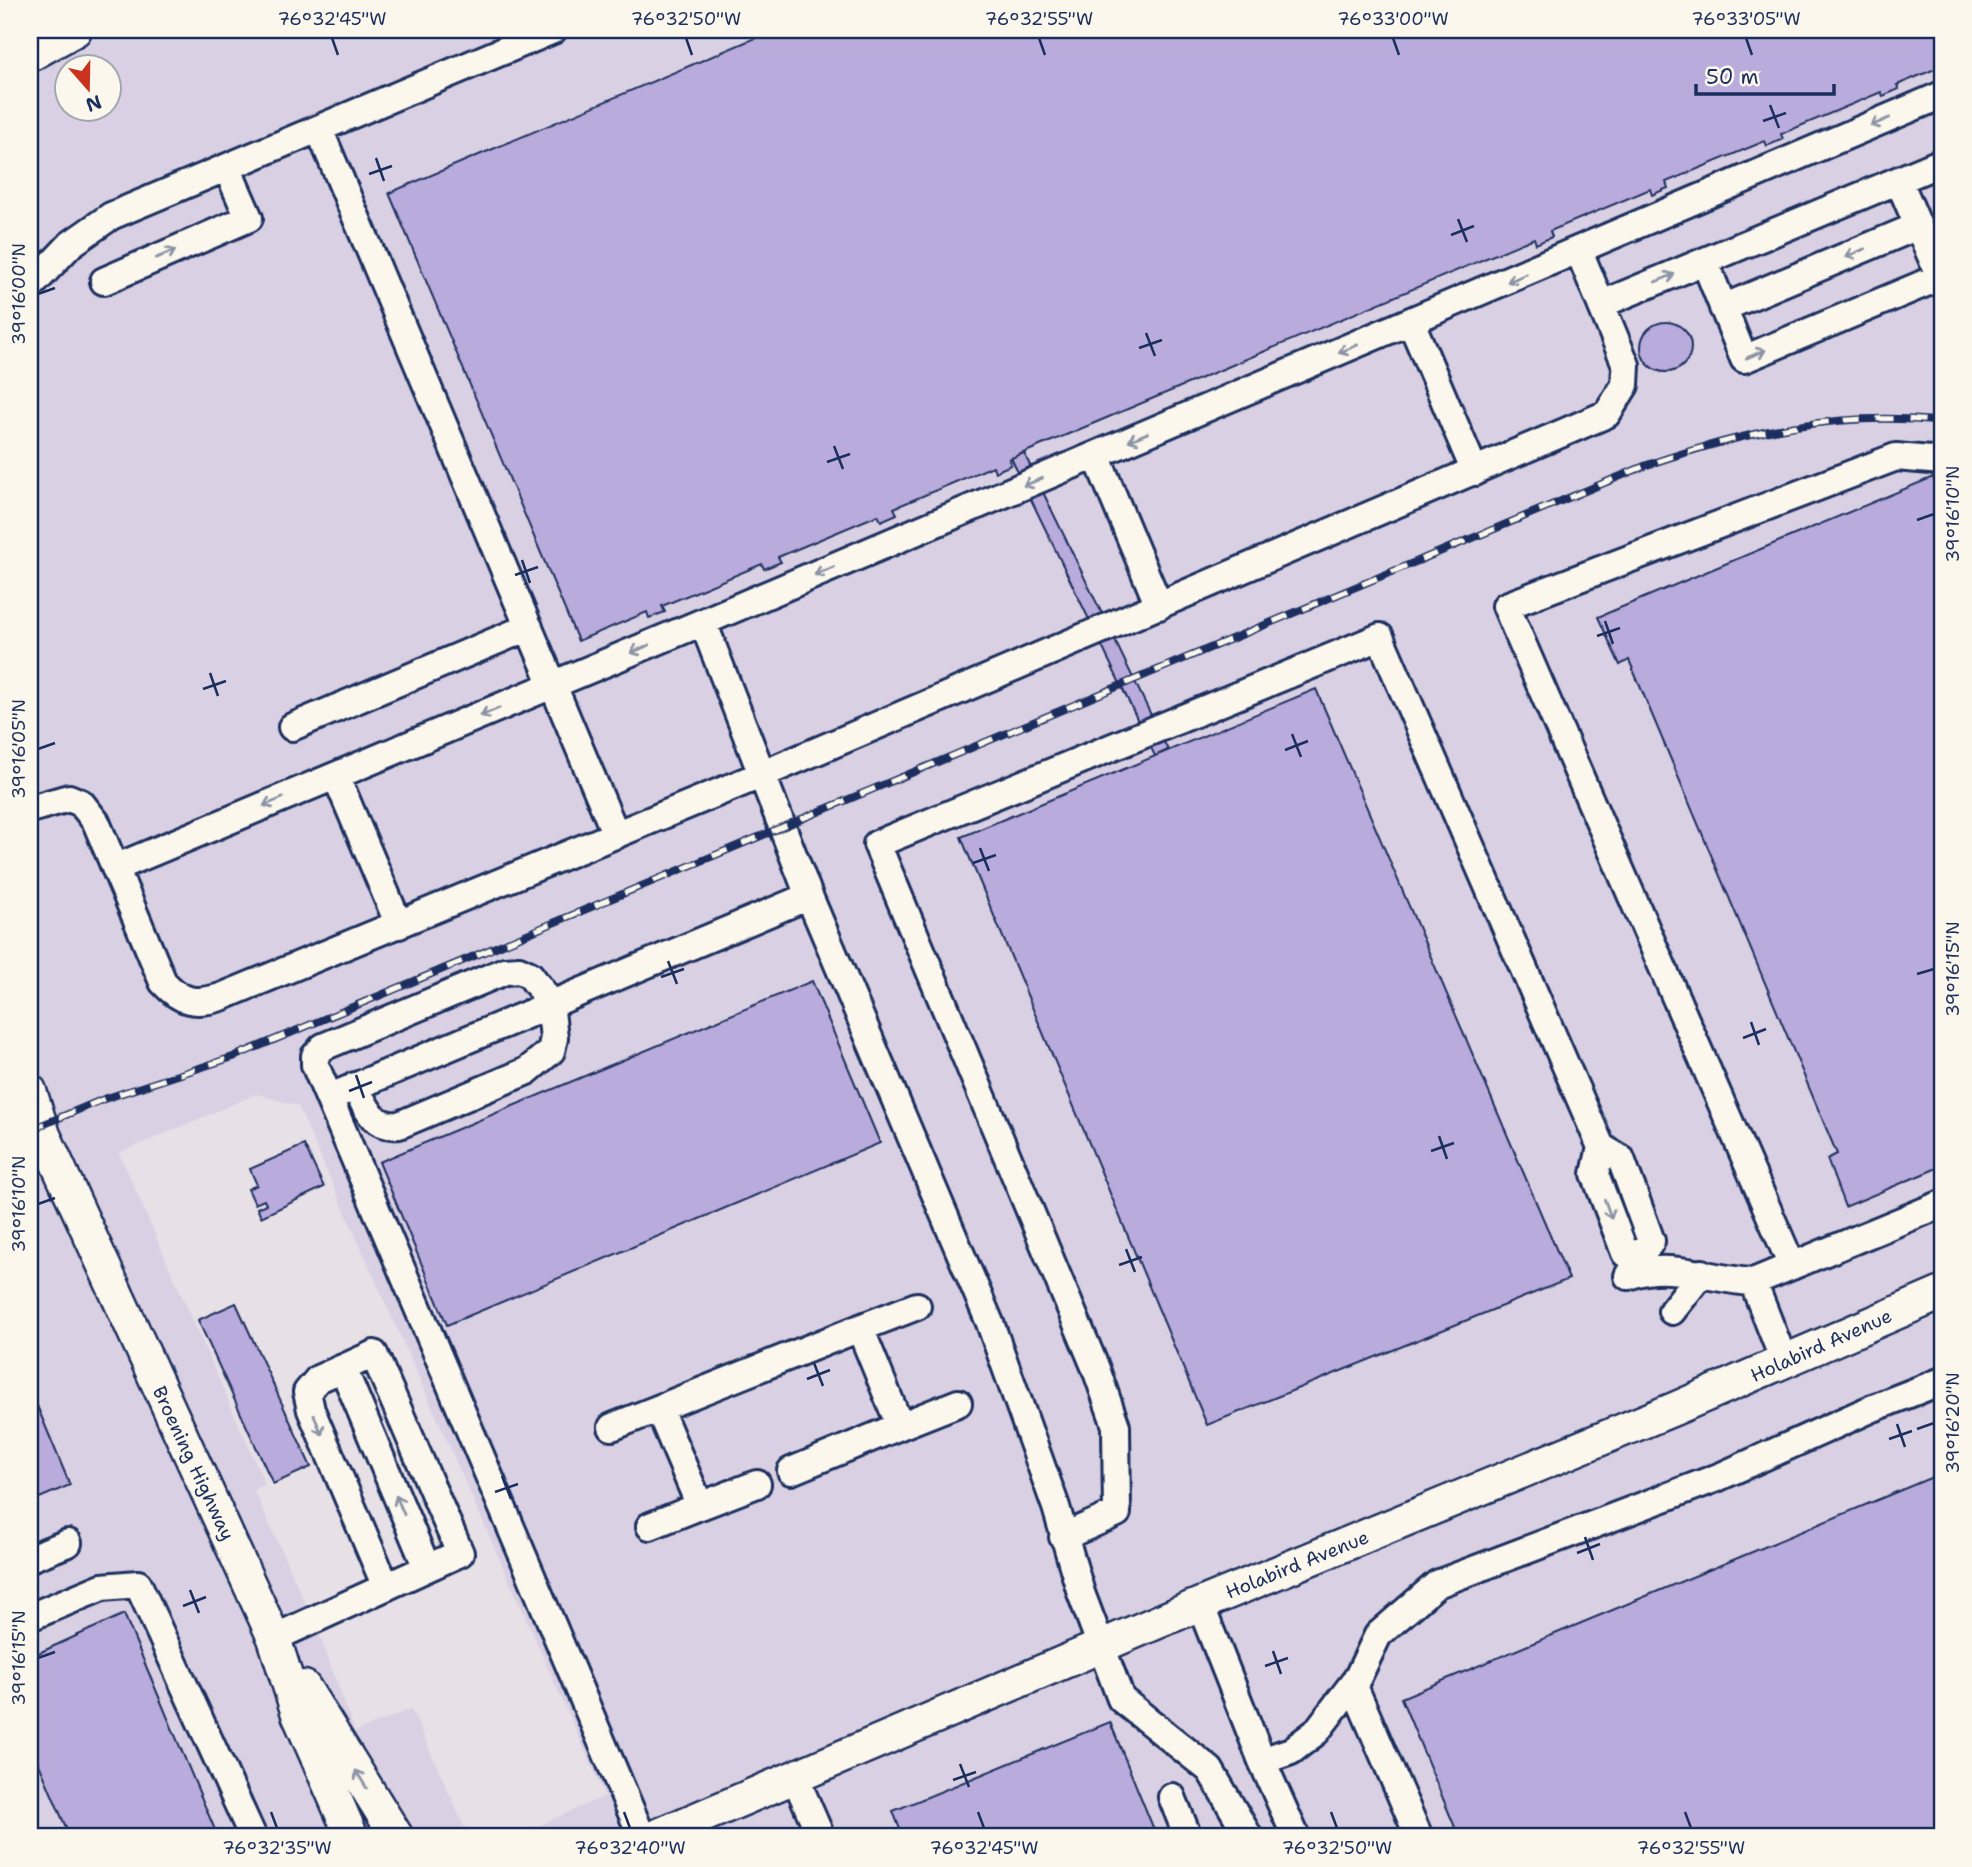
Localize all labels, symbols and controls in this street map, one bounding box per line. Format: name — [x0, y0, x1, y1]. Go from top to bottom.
text: 76°32'45"W — [277, 7, 387, 31]
text: 76°32'50"W — [631, 7, 741, 31]
text: 76°32'55"W — [985, 7, 1093, 31]
text: 76°33'00"W — [1337, 7, 1449, 31]
text: 76°33'05"W — [1691, 7, 1801, 31]
north arrow — [52, 52, 122, 122]
scale bar — [1696, 52, 1834, 96]
text: 50 m — [1706, 63, 1759, 91]
text: N — [82, 89, 105, 118]
one-way arrow — [1869, 116, 1891, 129]
text: 39°16'00"N — [7, 243, 31, 345]
one-way arrow — [155, 247, 177, 260]
one-way arrow — [1845, 247, 1867, 260]
one-way arrow — [1654, 271, 1675, 284]
one-way arrow — [1506, 272, 1528, 285]
one-way arrow — [1337, 343, 1359, 356]
one-way arrow — [1745, 347, 1766, 360]
one-way arrow — [1128, 431, 1149, 444]
text: 39°16'10"N — [1941, 465, 1965, 563]
one-way arrow — [1023, 476, 1044, 489]
one-way arrow — [814, 565, 835, 578]
one-way arrow — [630, 643, 651, 656]
text: 39°16'05"N — [7, 699, 31, 799]
one-way arrow — [480, 706, 502, 719]
one-way arrow — [263, 797, 285, 810]
text: 39°16'15"N — [1941, 921, 1965, 1017]
text: 39°16'10"N — [7, 1155, 31, 1253]
one-way arrow — [1603, 1197, 1616, 1219]
street label: Holabird Avenue — [1747, 1303, 1896, 1388]
text: 39°16'20"N — [1941, 1372, 1965, 1474]
street label: Broening Highway — [147, 1382, 240, 1545]
one-way arrow — [312, 1413, 325, 1435]
one-way arrow — [393, 1495, 406, 1517]
street label: Holabird Avenue — [1222, 1524, 1373, 1605]
text: 39°16'15"N — [7, 1610, 31, 1706]
one-way arrow — [354, 1770, 368, 1790]
text: 76°32'35"W — [222, 1836, 332, 1860]
text: 76°32'40"W — [574, 1836, 686, 1860]
text: 76°32'45"W — [929, 1836, 1039, 1860]
text: 76°32'50"W — [1282, 1836, 1392, 1860]
text: 76°32'55"W — [1637, 1836, 1745, 1860]

